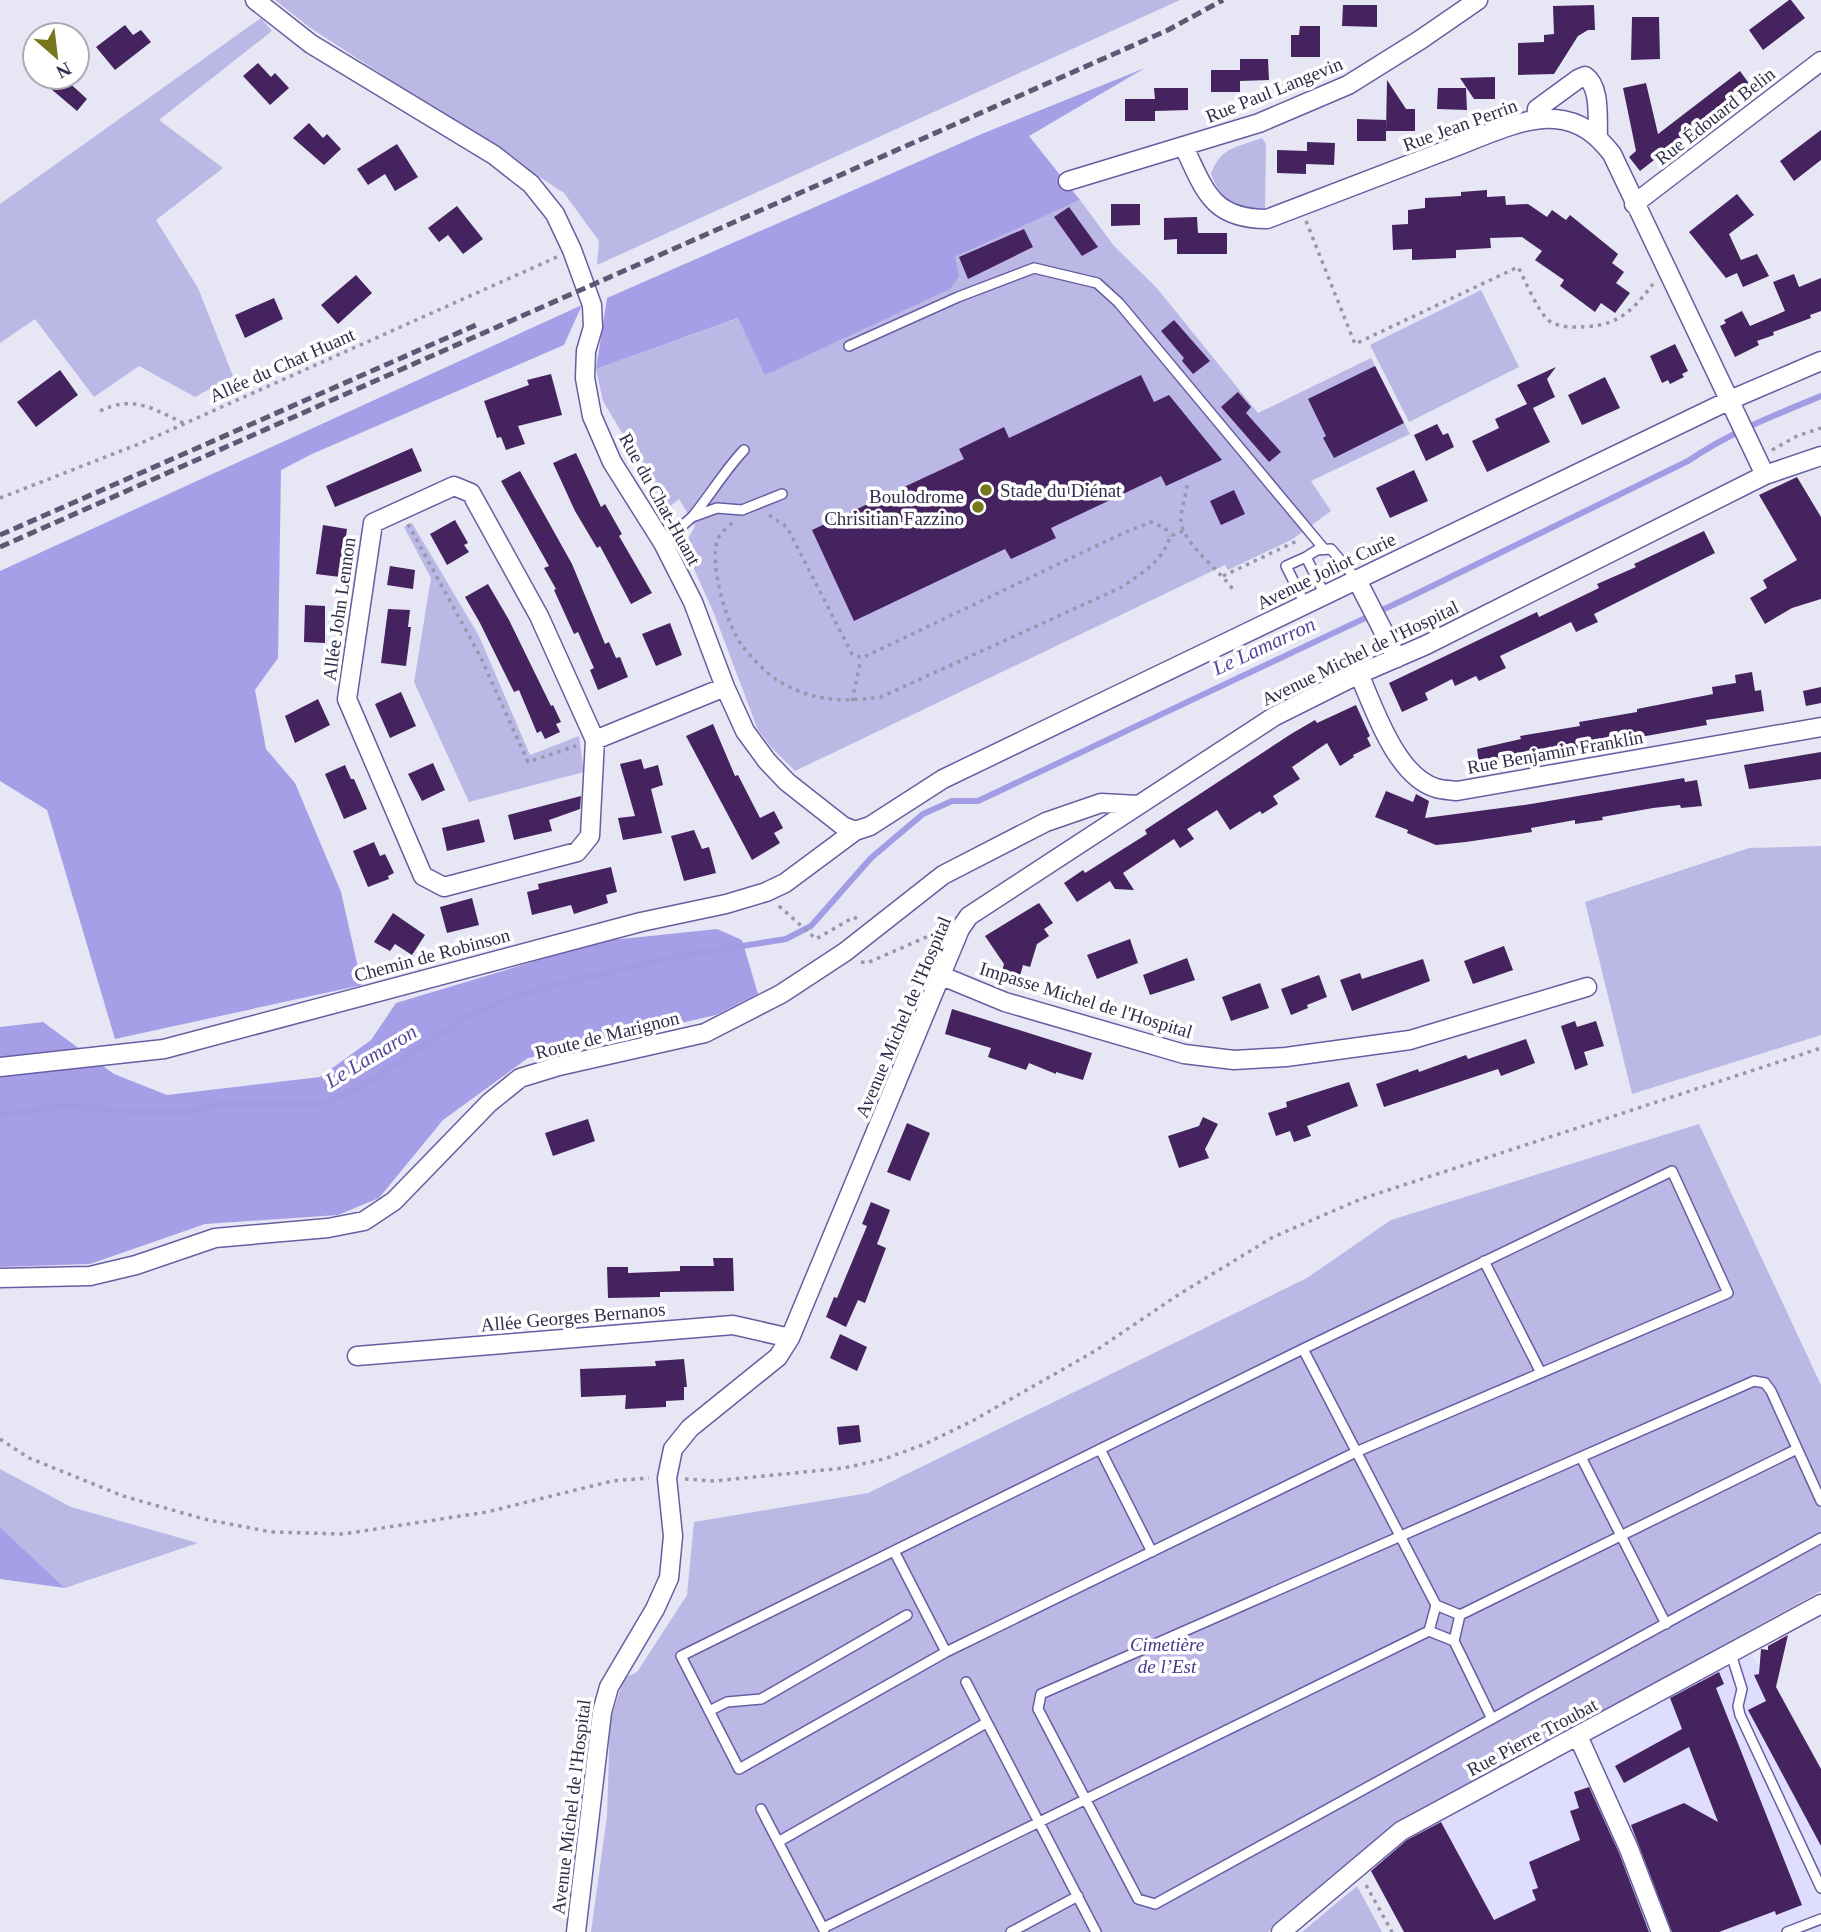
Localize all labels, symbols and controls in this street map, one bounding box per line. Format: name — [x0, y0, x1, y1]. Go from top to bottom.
north arrow — [21, 21, 91, 91]
street label: Rue Paul Langevin — [1203, 53, 1346, 127]
text: N — [53, 58, 75, 83]
street label: Rue Édouard Belin — [1651, 63, 1779, 169]
street label: Rue Jean Perrin — [1400, 94, 1521, 155]
street label: Allée du Chat Huant — [206, 323, 359, 406]
street label: Rue du Chat-Huant — [615, 429, 705, 569]
place label: Stade du Diénat — [1000, 480, 1122, 501]
marker: Stade du Diénat — [978, 482, 994, 498]
place label: Boulodrome Chrisitian Fazzino — [824, 486, 964, 529]
marker: Boulodrome Chrisitian Fazzino — [970, 499, 986, 515]
street label: Avenue Joliot Curie — [1253, 528, 1399, 614]
street label: Allée John Lennon — [319, 535, 360, 682]
street label: Avenue Michel de l'Hospital — [1258, 596, 1462, 710]
water label: Le Lamarron — [1208, 612, 1319, 681]
street label: Rue Benjamin Franklin — [1465, 726, 1645, 778]
street label: Avenue Michel de l'Hospital — [851, 913, 955, 1121]
street label: Chemin de Robinson — [352, 924, 513, 986]
street label: Impasse Michel de l'Hospital — [977, 958, 1195, 1042]
street label: Route de Marignon — [533, 1007, 682, 1063]
water label: Le Lamaron — [320, 1019, 421, 1093]
street label: Allée Georges Bernanos — [480, 1298, 666, 1336]
park label: Cimetière de l’Est — [1130, 1634, 1204, 1677]
street label: Rue Pierre Troubat — [1463, 1693, 1601, 1780]
street label: Avenue Michel de l'Hospital — [547, 1698, 595, 1916]

